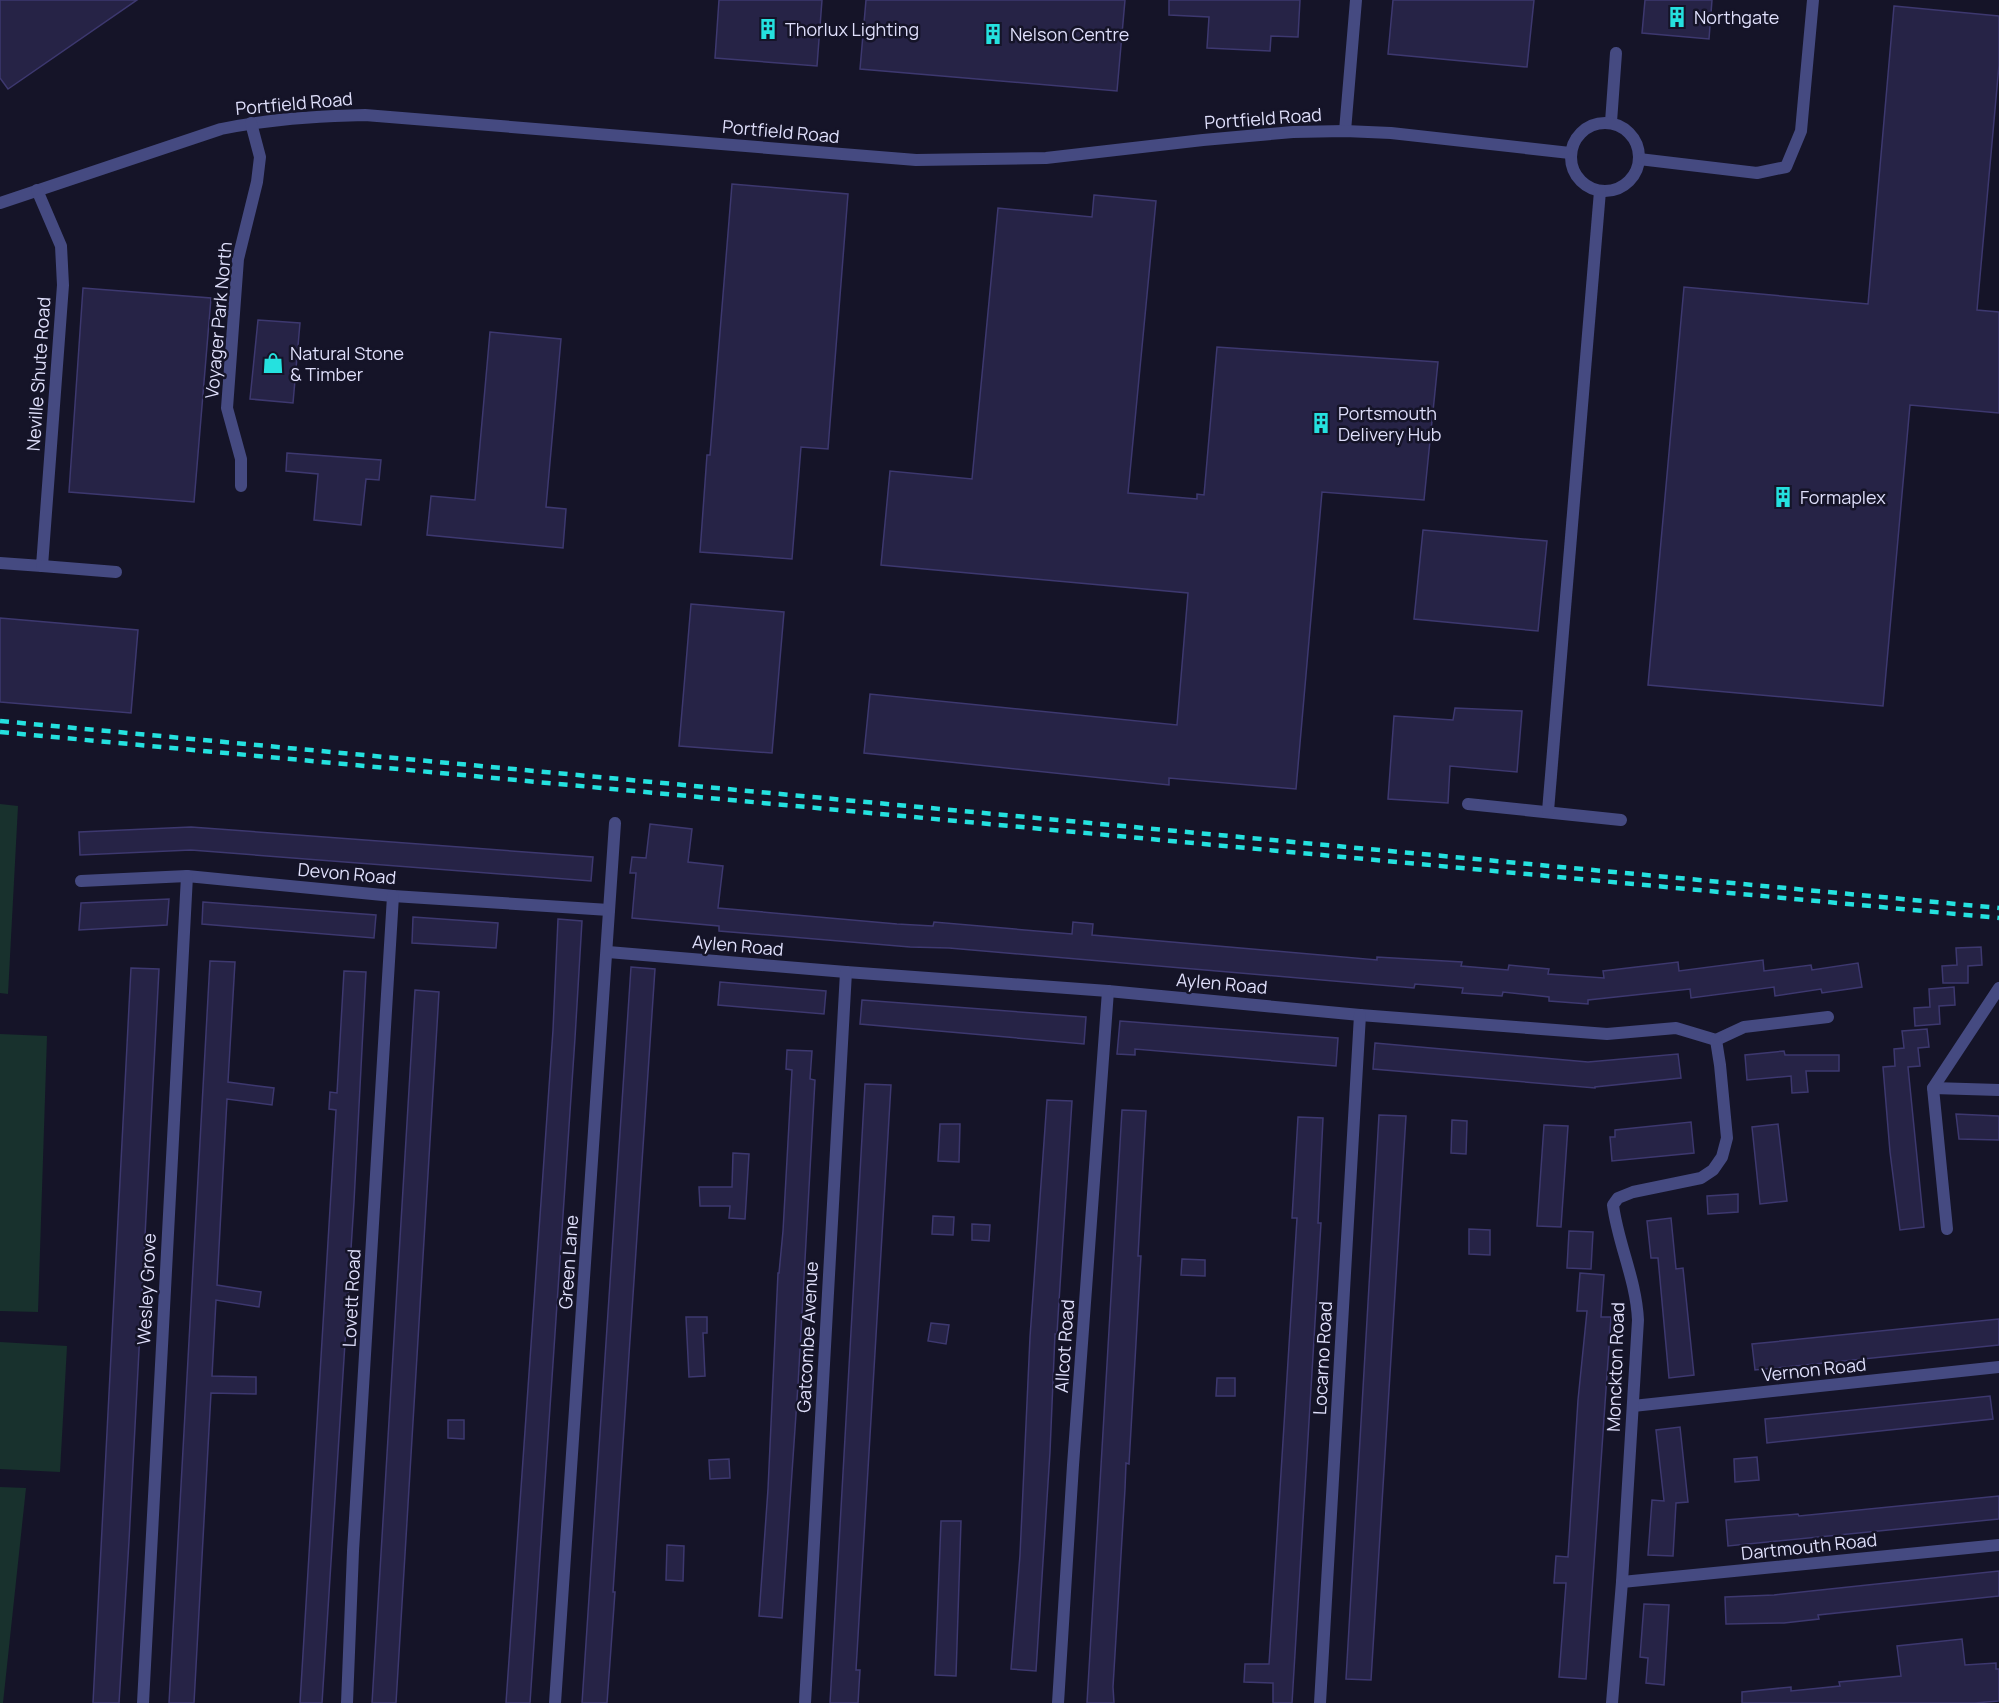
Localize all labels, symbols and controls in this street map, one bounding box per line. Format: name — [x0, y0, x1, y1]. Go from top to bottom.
building icon: Northgate — [1665, 5, 1689, 29]
place label: Northgate — [1694, 5, 1779, 29]
building icon: Thorlux Lighting — [756, 17, 780, 41]
place label: Thorlux Lighting — [785, 17, 919, 41]
building icon: Nelson Centre — [981, 22, 1005, 46]
place label: Nelson Centre — [1010, 22, 1129, 46]
street label: Portfield Road — [234, 86, 354, 120]
street label: Portfield Road — [1203, 102, 1323, 134]
street label: Portfield Road — [721, 114, 841, 148]
street label: Voyager Park North — [199, 241, 237, 399]
street label: Neville Shute Road — [21, 296, 55, 452]
place label: Natural Stone & Timber — [290, 341, 404, 386]
shop icon: Natural Stone & Timber — [261, 351, 285, 375]
place label: Portsmouth Delivery Hub — [1338, 401, 1441, 446]
building icon: Portsmouth Delivery Hub — [1309, 411, 1333, 435]
building icon: Formaplex — [1771, 485, 1795, 509]
place label: Formaplex — [1800, 485, 1886, 509]
street label: Devon Road — [297, 857, 397, 889]
street label: Aylen Road — [691, 929, 785, 961]
street label: Aylen Road — [1175, 967, 1269, 999]
street label: Green Lane — [553, 1214, 583, 1310]
street label: Wesley Grove — [131, 1232, 161, 1346]
street label: Lovett Road — [336, 1248, 366, 1348]
street label: Gatcombe Avenue — [791, 1261, 823, 1413]
street label: Allcot Road — [1049, 1298, 1079, 1394]
street label: Locarno Road — [1307, 1301, 1337, 1415]
street label: Monckton Road — [1601, 1302, 1629, 1432]
street label: Vernon Road — [1761, 1352, 1867, 1386]
street label: Dartmouth Road — [1740, 1527, 1878, 1565]

